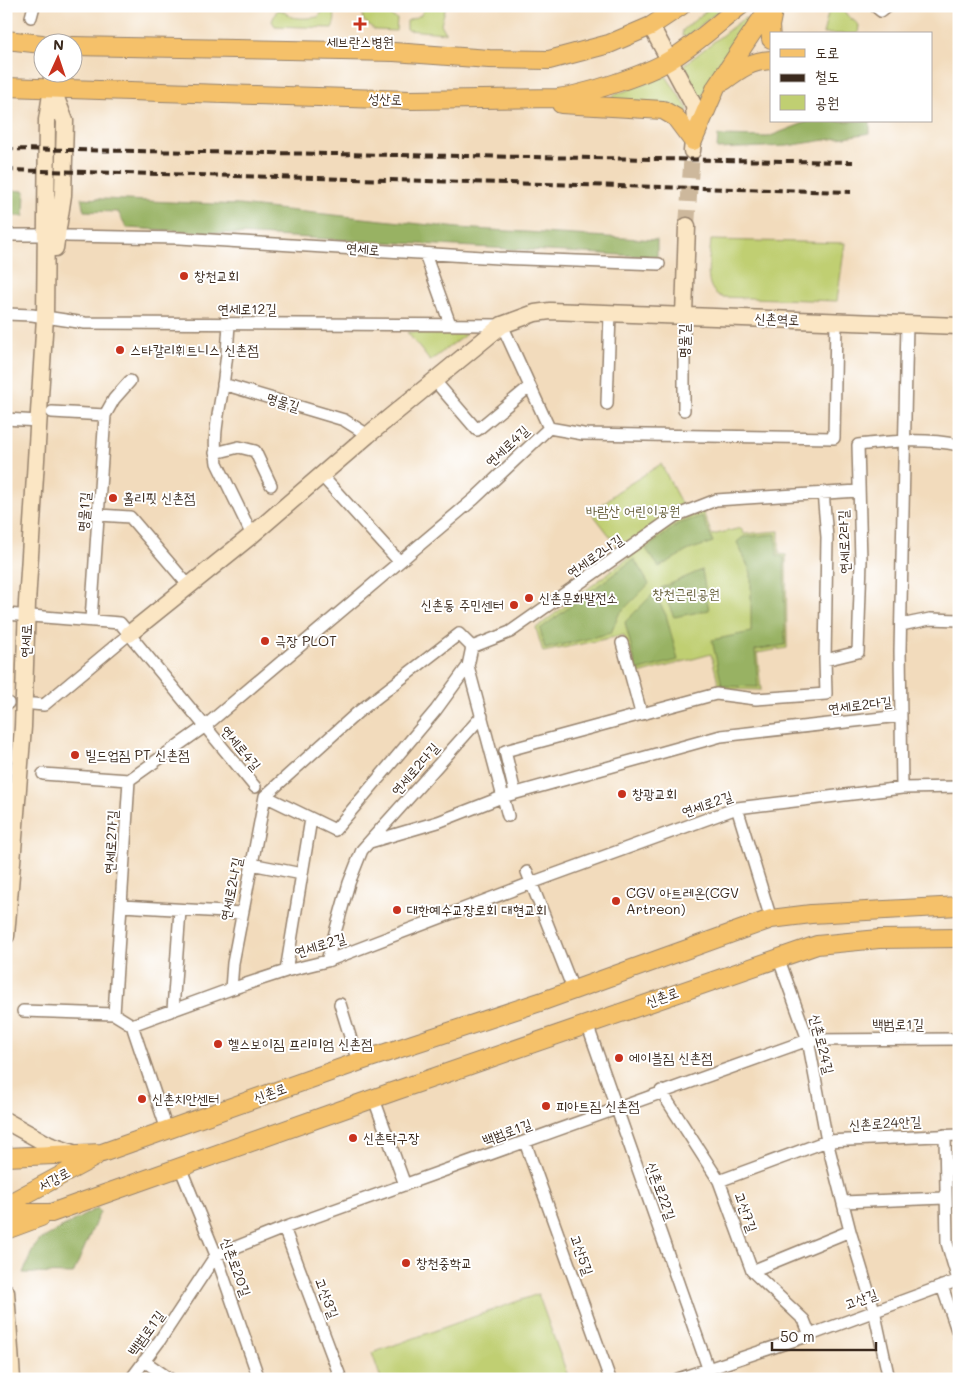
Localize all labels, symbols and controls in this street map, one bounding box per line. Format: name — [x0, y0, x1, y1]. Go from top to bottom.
marker: 세브란스병원 — [353, 17, 367, 31]
north arrow — [32, 32, 82, 82]
place label: 세브란스병원 — [326, 32, 394, 51]
legend — [770, 32, 932, 122]
text: N — [53, 35, 65, 54]
text: 도로 — [815, 42, 839, 62]
text: 철도 — [815, 66, 839, 86]
street label: 성산로 — [368, 88, 402, 109]
text: 공원 — [815, 92, 839, 112]
street label: 연세로 — [346, 238, 381, 259]
place label: 창천교회 — [194, 266, 239, 285]
marker: 창천교회 — [178, 270, 190, 282]
street label: 연세로12길 — [217, 299, 277, 318]
street label: 신촌역로 — [754, 308, 800, 329]
street label: 명물길 — [674, 323, 693, 358]
place label: 스타칼리휘트니스 신촌점 — [130, 340, 258, 359]
marker: 스타칼리휘트니스 신촌점 — [114, 344, 126, 356]
street label: 명물길 — [264, 387, 303, 416]
street label: 연세로4길 — [481, 420, 533, 471]
place label: 홀리핏 신촌점 — [123, 488, 195, 507]
street label: 명물1길 — [73, 491, 94, 533]
marker: 홀리핏 신촌점 — [107, 492, 119, 504]
park label: 바람산 어린이공원 — [586, 501, 680, 520]
street label: 연세로2라길 — [833, 509, 854, 574]
street label: 연세로2나길 — [563, 529, 627, 582]
park label: 창천근린공원 — [652, 584, 720, 603]
place label: 신촌문화발전소 — [539, 588, 618, 607]
marker: 신촌문화발전소 — [523, 592, 535, 604]
place label: 신촌동 주민센터 — [421, 595, 504, 614]
marker: 신촌동 주민센터 — [508, 599, 520, 611]
street label: 연세로 — [15, 624, 36, 658]
place label: 극장 PLOT — [275, 631, 337, 650]
marker: 극장 PLOT — [259, 635, 271, 647]
street label: 연세로2다길 — [827, 691, 894, 718]
street label: 연세로4길 — [217, 721, 266, 775]
street label: 연세로2다길 — [386, 738, 443, 799]
place label: 빌드업짐 PT 신촌점 — [85, 745, 189, 764]
marker: 빌드업짐 PT 신촌점 — [69, 749, 81, 761]
place label: 창광교회 — [632, 784, 677, 803]
street label: 연세로2길 — [679, 786, 736, 821]
marker: 창광교회 — [616, 788, 628, 800]
street label: 연세로2가길 — [99, 809, 122, 874]
street label: 연세로2나길 — [215, 855, 246, 922]
place label: CGV 아트레온(CGV Artreon) — [626, 883, 739, 918]
marker: CGV 아트레온(CGV Artreon) — [610, 895, 622, 907]
place label: 대한예수교장로회 대현교회 — [407, 900, 547, 919]
marker: 대한예수교장로회 대현교회 — [391, 904, 403, 916]
street label: 연세로2길 — [292, 927, 349, 961]
street label: 신촌로 — [643, 982, 681, 1011]
street label: 신촌로24길 — [806, 1012, 839, 1077]
street label: 백범로1길 — [872, 1014, 924, 1033]
place label: 헬스보이짐 프리미엄 신촌점 — [228, 1034, 372, 1053]
marker: 헬스보이짐 프리미엄 신촌점 — [212, 1038, 224, 1050]
place label: 에이블짐 신촌점 — [629, 1048, 712, 1067]
marker: 에이블짐 신촌점 — [613, 1052, 625, 1064]
street label: 신촌로 — [251, 1078, 289, 1107]
place label: 신촌치안센터 — [152, 1089, 220, 1108]
marker: 신촌치안센터 — [136, 1093, 148, 1105]
place label: 피아트짐 신촌점 — [556, 1096, 639, 1115]
marker: 피아트짐 신촌점 — [540, 1100, 552, 1112]
street label: 신촌로24안길 — [848, 1111, 922, 1134]
street label: 백범로1길 — [479, 1114, 535, 1149]
place label: 신촌탁구장 — [363, 1128, 420, 1147]
marker: 신촌탁구장 — [347, 1132, 359, 1144]
street label: 신촌로22길 — [642, 1159, 681, 1223]
street label: 서강로 — [34, 1162, 73, 1195]
street label: 고산7길 — [730, 1189, 763, 1235]
street label: 고산5길 — [566, 1232, 599, 1278]
street label: 신촌로20길 — [217, 1235, 256, 1300]
place label: 창천중학교 — [416, 1253, 472, 1272]
marker: 창천중학교 — [400, 1257, 412, 1269]
street label: 고산3길 — [311, 1275, 344, 1322]
street label: 고산길 — [842, 1283, 881, 1313]
street label: 백범로1길 — [123, 1306, 169, 1359]
scale bar — [772, 1320, 876, 1352]
text: 50 m — [780, 1326, 815, 1346]

